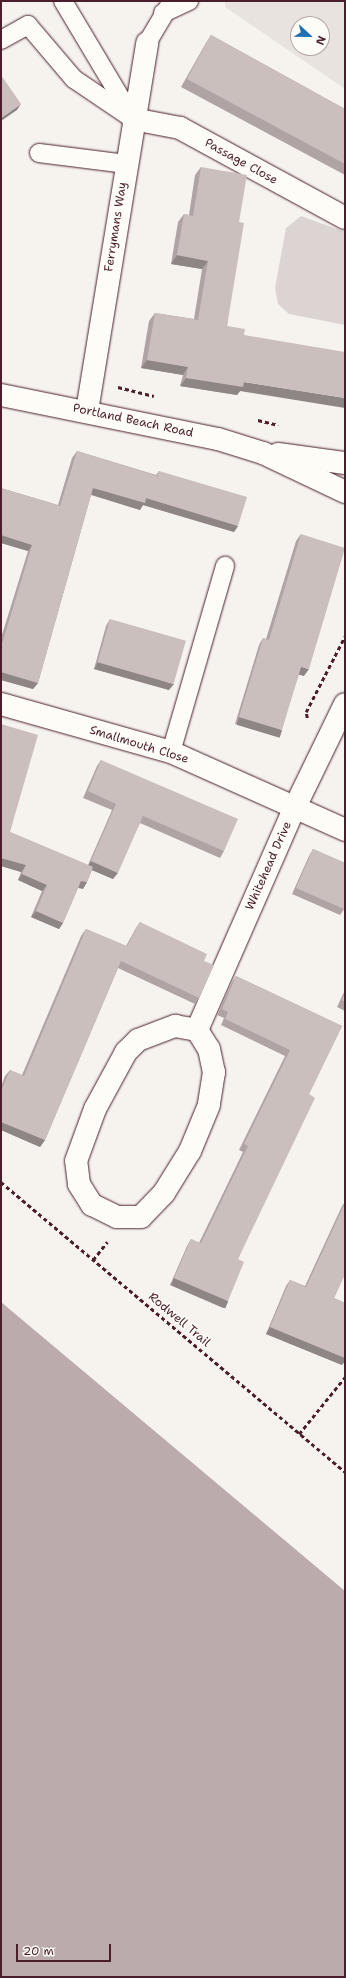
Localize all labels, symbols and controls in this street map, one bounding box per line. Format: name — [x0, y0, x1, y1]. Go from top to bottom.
north arrow — [290, 16, 330, 56]
text: N — [312, 33, 329, 47]
street label: Passage Close — [202, 136, 280, 188]
street label: Ferrymans Way — [102, 181, 130, 273]
street label: Portland Beach Road — [71, 401, 195, 441]
street label: Smallmouth Close — [88, 723, 190, 767]
street label: Whitehead Drive — [243, 819, 295, 913]
street label: Rodwell Trail — [145, 1290, 213, 1350]
scale bar — [18, 1936, 113, 1962]
text: 20 m — [23, 1943, 54, 1959]

